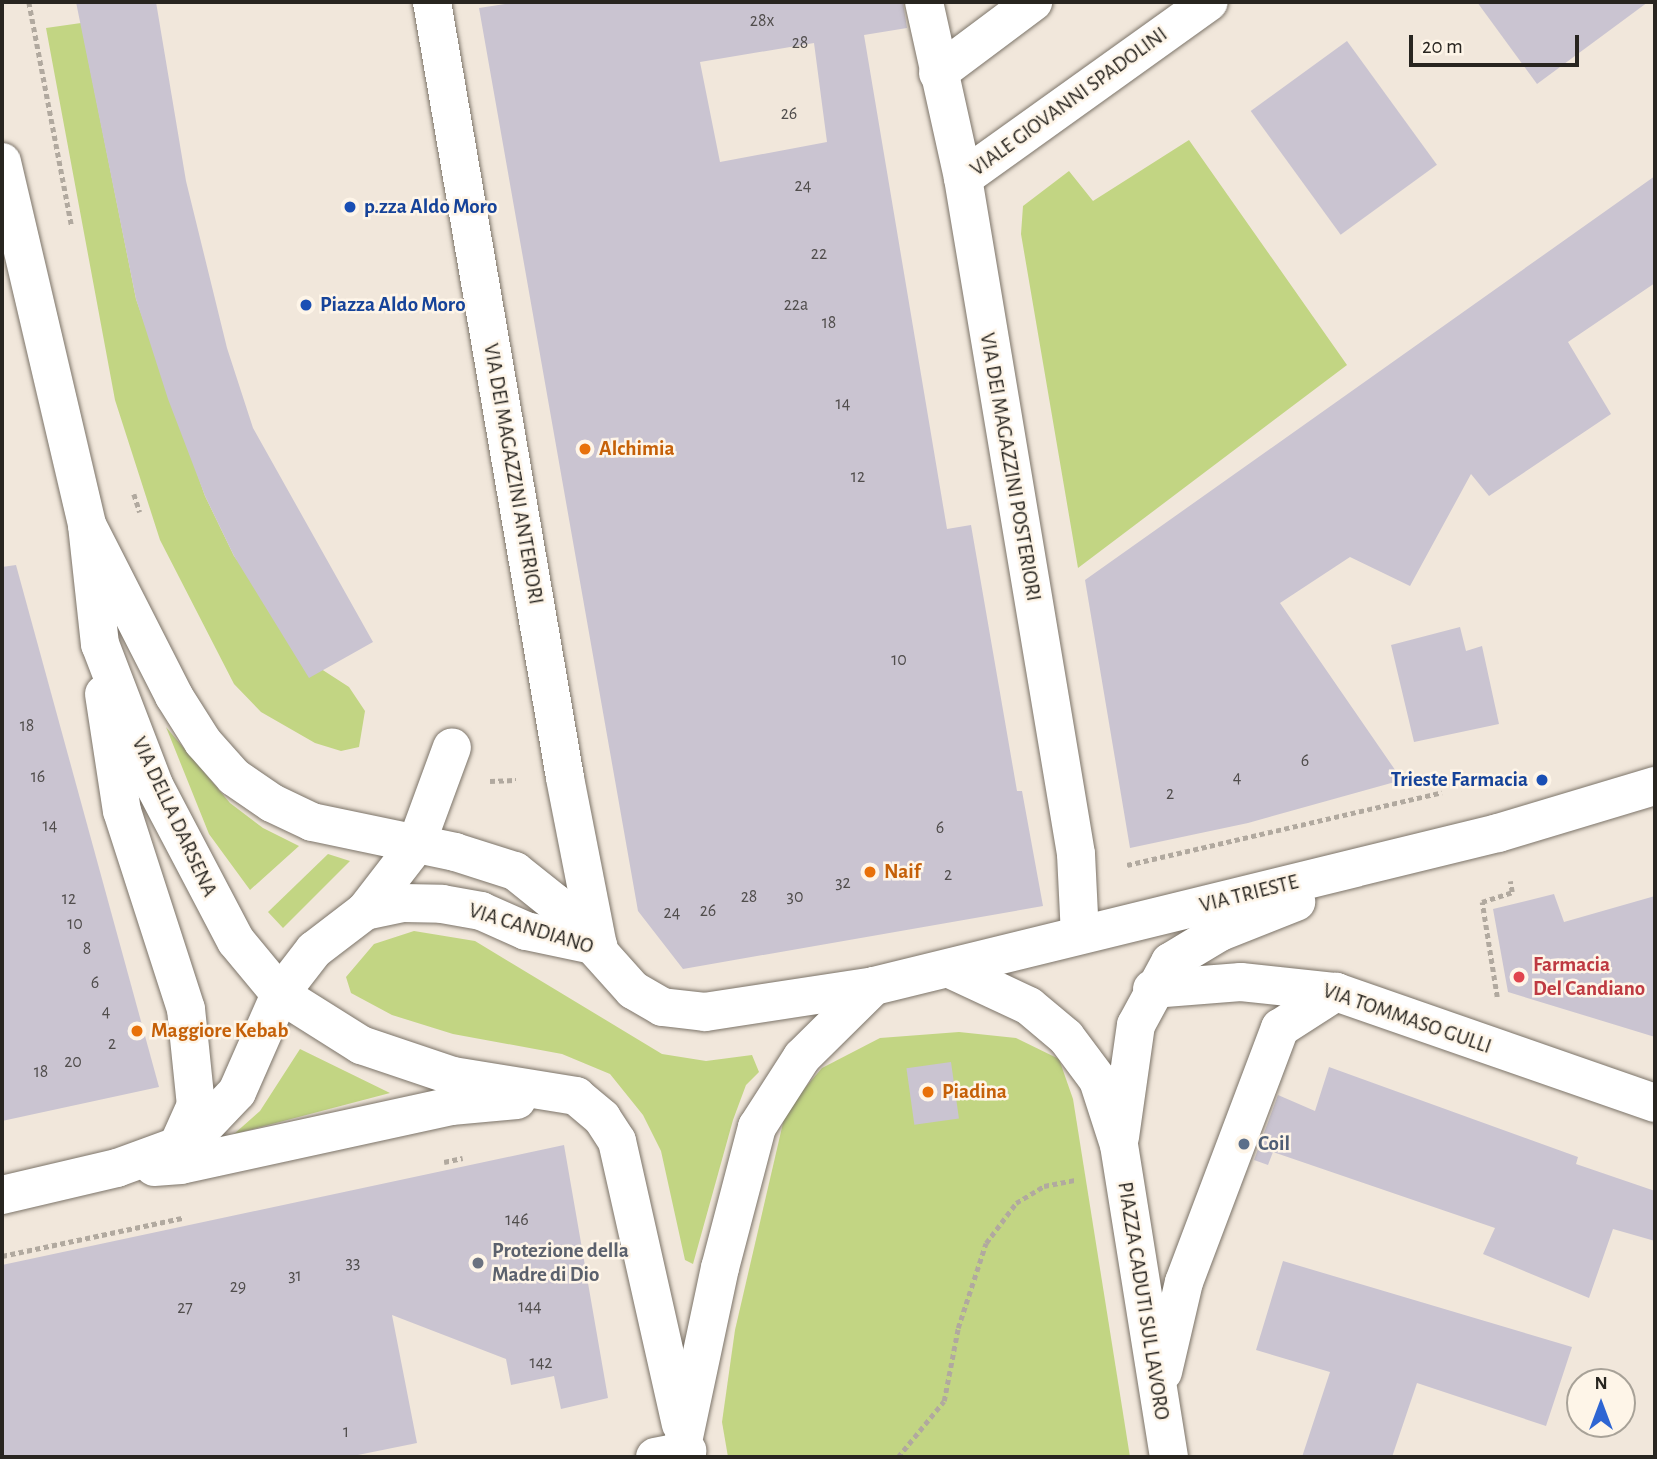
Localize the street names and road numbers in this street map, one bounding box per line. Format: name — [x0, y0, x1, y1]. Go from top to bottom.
street label: VIALE GIOVANNI SPADOLINI — [966, 22, 1172, 182]
street label: VIA DEI MAGAZZINI POSTERIORI — [974, 331, 1046, 603]
street label: VIA DEI MAGAZZINI ANTERIORI — [478, 342, 548, 606]
street label: VIA DELLA DARSENA — [126, 733, 222, 901]
street label: VIA TRIESTE — [1197, 870, 1301, 918]
street label: VIA CANDIANO — [466, 898, 596, 960]
street label: VIA TOMMASO GULLI — [1319, 978, 1495, 1060]
street label: PIAZZA CADUTI SUL LAVORO — [1112, 1180, 1174, 1422]

